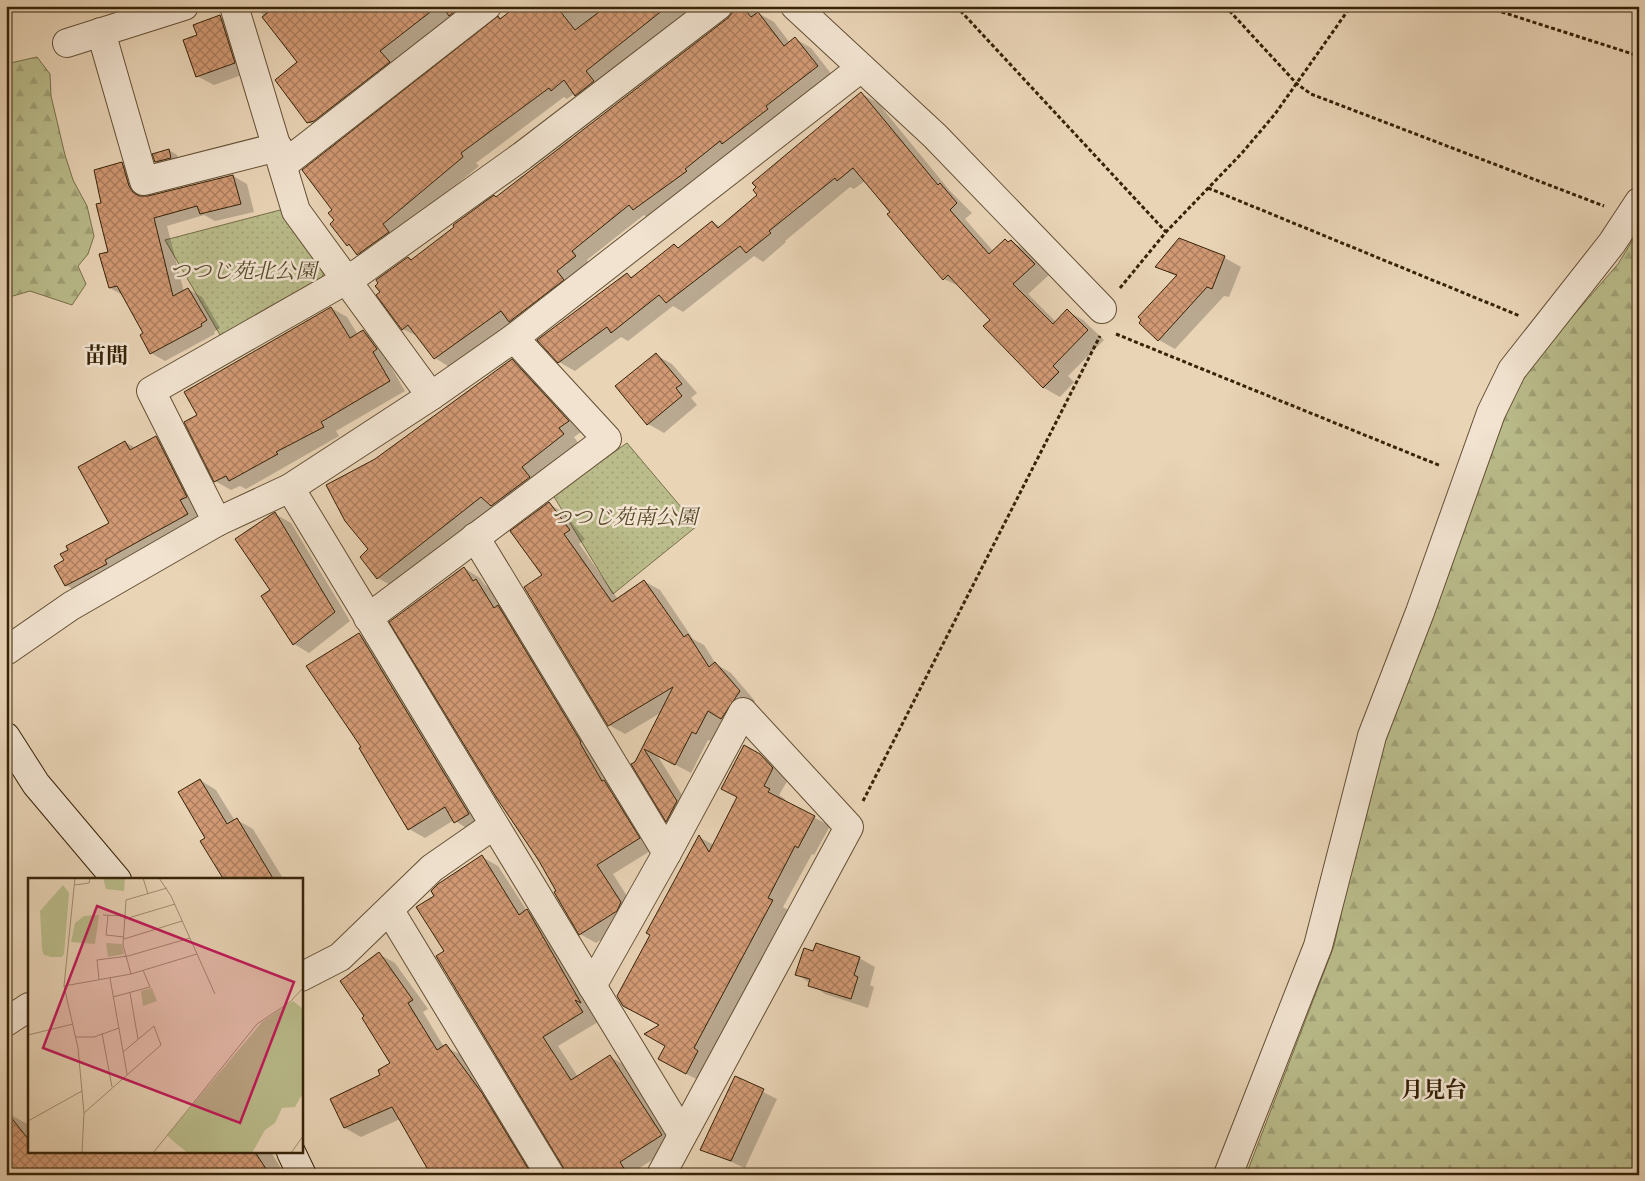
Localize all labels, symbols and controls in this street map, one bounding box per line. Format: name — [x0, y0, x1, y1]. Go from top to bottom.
park label: つつじ苑北公園 — [170, 257, 319, 286]
district label: 苗間 — [84, 341, 128, 371]
park label: つつじ苑南公園 — [551, 503, 700, 532]
inset map — [28, 878, 302, 1154]
district label: 月見台 — [1401, 1075, 1467, 1105]

